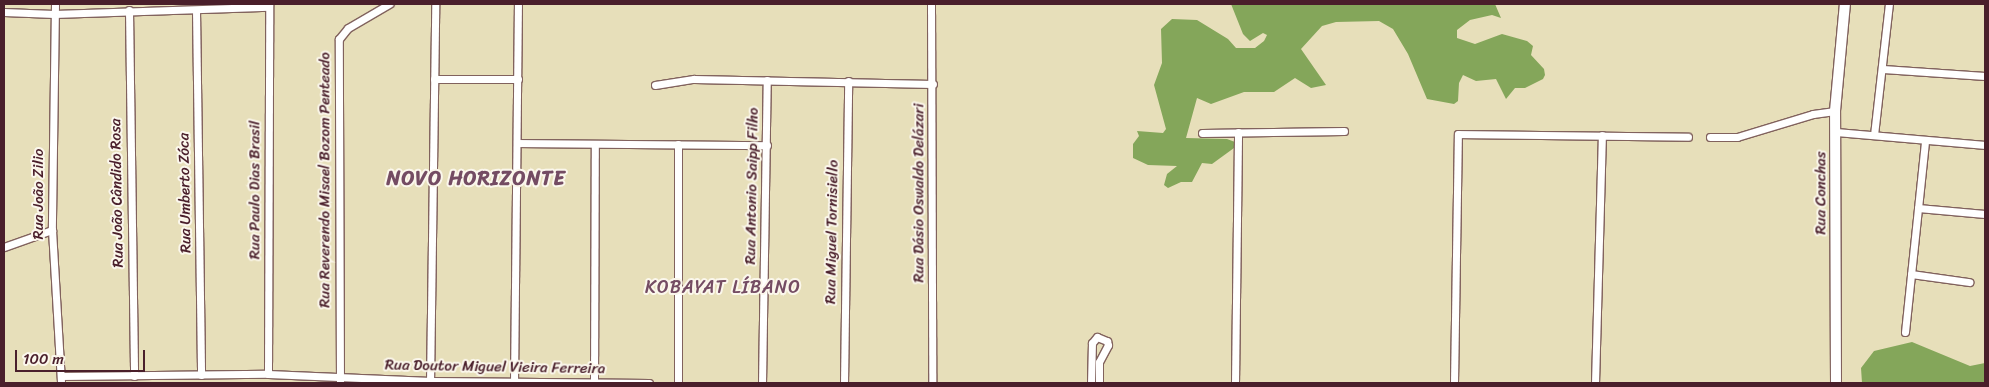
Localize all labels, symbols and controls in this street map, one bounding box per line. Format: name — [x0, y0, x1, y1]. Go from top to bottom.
street label: Rua Reverendo Misael Bozom Penteado — [316, 52, 334, 308]
street label: Rua Dásio Oswaldo Delázari — [910, 103, 928, 283]
street label: Rua Antonio Saipp Filho — [742, 107, 762, 265]
street label: Rua João Cândido Rosa — [107, 118, 127, 268]
street label: Rua Paulo Dias Brasil — [246, 121, 264, 259]
street label: Rua Umberto Zóca — [175, 132, 195, 254]
street label: Rua João Zilio — [30, 149, 48, 239]
street label: Rua Conchas — [1812, 151, 1830, 235]
street label: Rua Miguel Tornisiello — [822, 160, 842, 304]
district label: NOVO HORIZONTE — [386, 166, 566, 190]
district label: KOBAYAT LÍBANO — [643, 276, 803, 298]
scale bar — [18, 340, 148, 372]
text: 100 m — [23, 346, 64, 372]
street label: Rua Doutor Miguel Vieira Ferreira — [384, 356, 606, 378]

